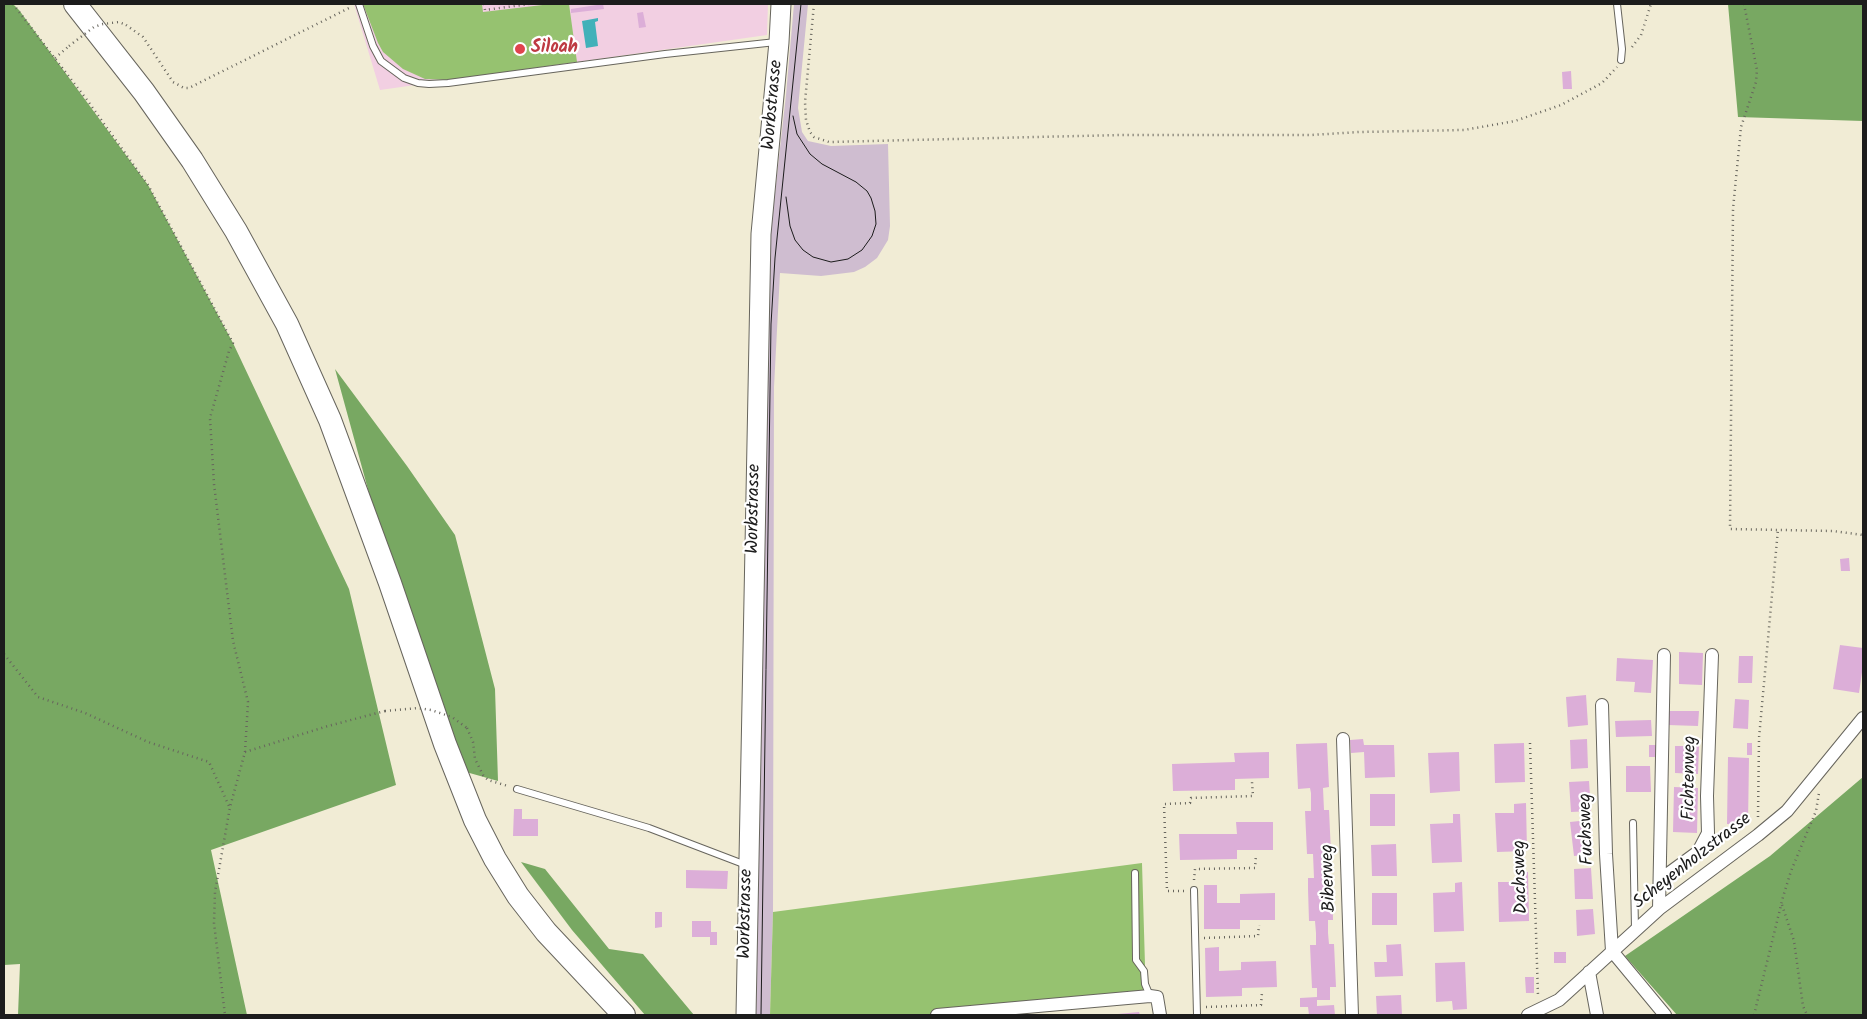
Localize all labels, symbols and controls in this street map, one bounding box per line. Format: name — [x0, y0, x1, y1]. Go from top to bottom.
place label: Siloah — [531, 38, 578, 60]
marker: Siloah — [513, 42, 527, 56]
street label: Worbstrasse — [759, 59, 789, 151]
street label: Worbstrasse — [743, 464, 767, 554]
street label: Fichtenweg — [1679, 735, 1703, 821]
street label: Fuchsweg — [1576, 793, 1600, 865]
street label: Scheyenholzstrasse — [1630, 809, 1756, 915]
street label: Dachsweg — [1510, 840, 1534, 914]
street label: Biberweg — [1318, 844, 1342, 912]
street label: Worbstrasse — [735, 869, 759, 959]

